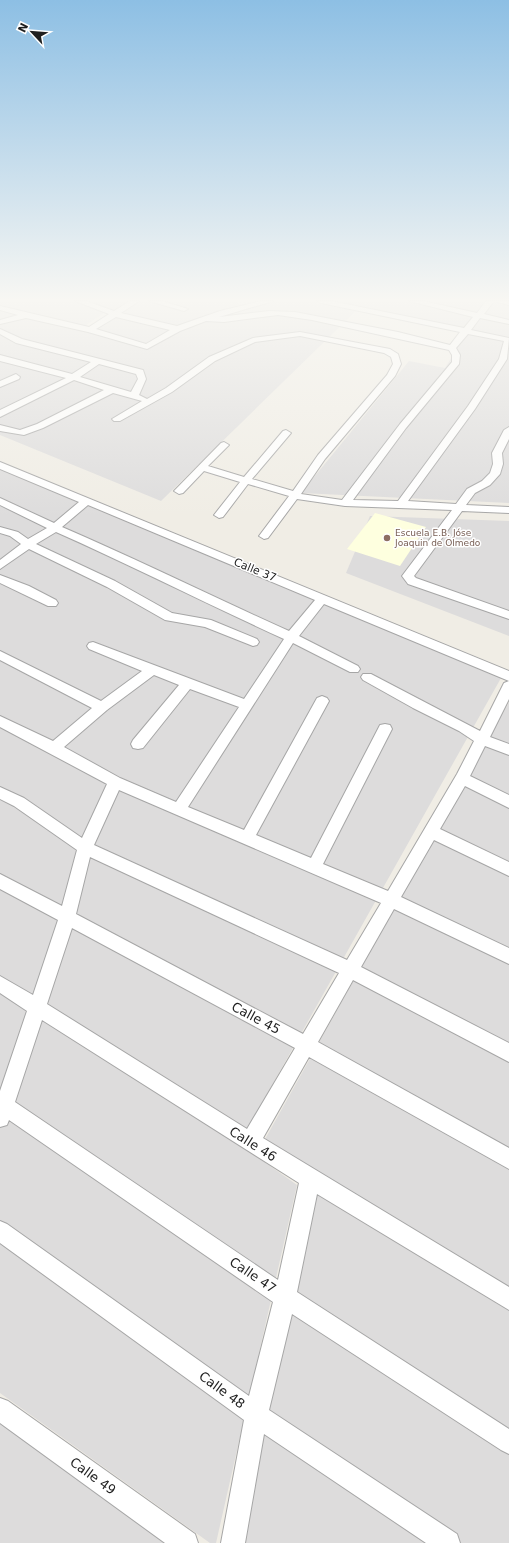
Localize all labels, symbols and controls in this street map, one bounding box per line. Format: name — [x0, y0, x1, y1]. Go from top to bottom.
north arrow — [12, 12, 52, 52]
text: N — [16, 21, 31, 35]
place label: Escuela E.B. Jóse Joaquin de Olmedo — [394, 528, 481, 548]
marker: Escuela E.B. Jóse Joaquin de Olmedo — [382, 533, 392, 543]
street label: Calle 37 — [232, 556, 278, 584]
street label: Calle 45 — [229, 999, 283, 1037]
street label: Calle 46 — [227, 1124, 279, 1164]
street label: Calle 47 — [227, 1254, 279, 1296]
street label: Calle 48 — [196, 1368, 248, 1412]
street label: Calle 49 — [67, 1454, 119, 1498]

